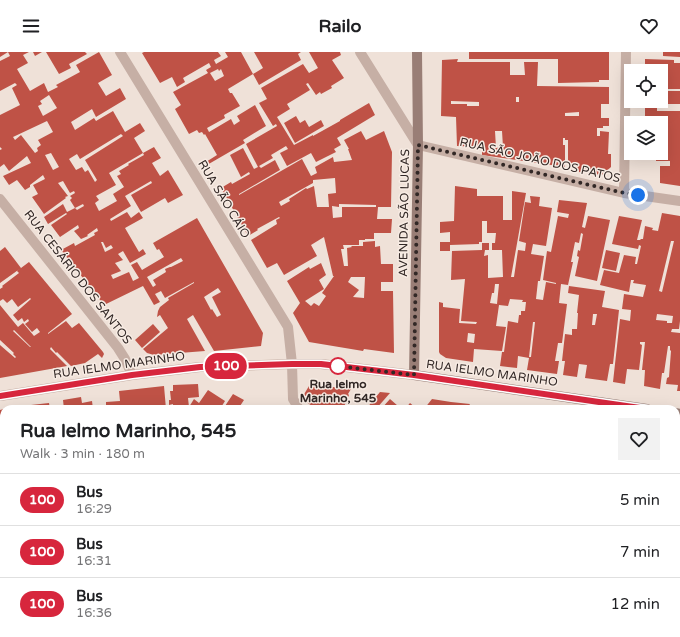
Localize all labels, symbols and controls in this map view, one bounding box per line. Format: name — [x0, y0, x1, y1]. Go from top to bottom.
icon: menu — [20, 15, 42, 37]
text: Railo — [319, 15, 361, 37]
icon: heart — [638, 15, 660, 37]
map controls — [624, 64, 668, 160]
button: locate — [624, 64, 668, 108]
button: layers — [624, 116, 668, 160]
street label: RUA SÃO JOÃO DOS PATOS — [458, 135, 622, 185]
street label: AVENIDA SÃO LUCAS — [396, 149, 412, 277]
street label: RUA SÃO CÁIO — [195, 157, 253, 241]
your location — [628, 185, 648, 205]
street label: RUA CESÁRIO DOS SANTOS — [21, 207, 135, 347]
street label: RUA IELMO MARINHO — [52, 349, 186, 381]
line badge: 100 — [203, 353, 249, 379]
text: 100 — [213, 357, 239, 374]
marker: Rua Ielmo Marinho, 545 — [329, 357, 347, 375]
street label: RUA IELMO MARINHO — [425, 357, 559, 389]
place label: Rua Ielmo Marinho, 545 — [300, 377, 377, 405]
button: heart — [618, 418, 660, 460]
text: Rua Ielmo Marinho, 545 — [20, 420, 237, 442]
text: Walk · 3 min · 180 m — [20, 446, 145, 462]
text: Bus — [76, 483, 103, 501]
text: 100 — [29, 491, 55, 508]
text: 5 min — [620, 491, 660, 509]
text: 16:29 — [76, 501, 112, 517]
text: Bus — [76, 535, 103, 553]
text: 100 — [29, 543, 55, 560]
text: 7 min — [620, 543, 660, 561]
text: 16:31 — [76, 553, 112, 569]
text: Bus — [76, 587, 103, 605]
text: 100 — [29, 595, 55, 612]
text: 12 min — [611, 595, 660, 613]
text: 16:36 — [76, 605, 112, 621]

